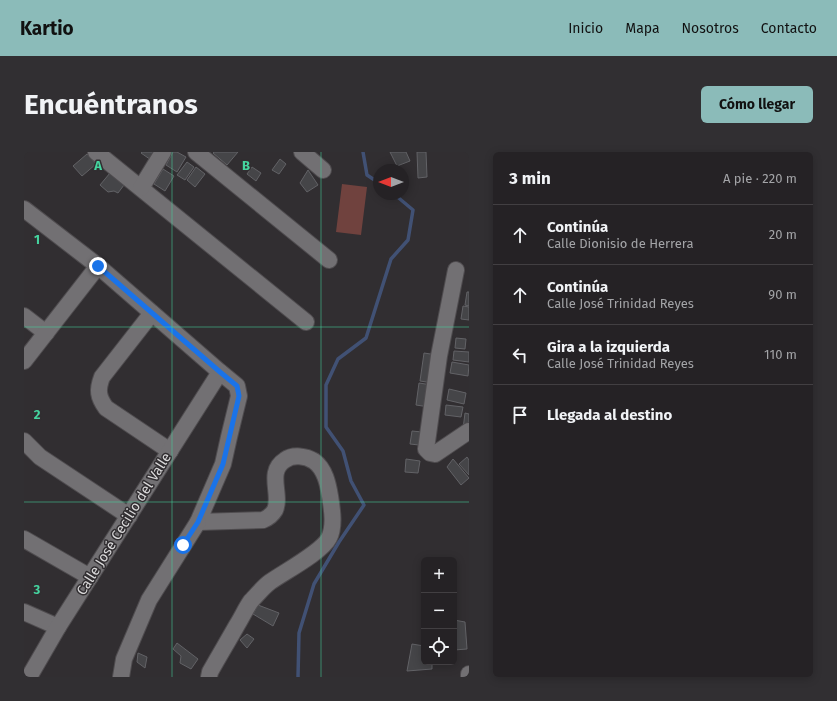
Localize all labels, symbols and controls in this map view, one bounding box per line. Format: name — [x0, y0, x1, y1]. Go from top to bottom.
text: Kartio — [20, 17, 74, 40]
text: Inicio — [568, 20, 603, 37]
text: Mapa — [625, 20, 660, 37]
text: Nosotros — [682, 20, 739, 37]
text: Contacto — [761, 20, 817, 37]
button: Cómo llegar — [701, 86, 813, 123]
text: Encuéntranos — [24, 88, 198, 121]
text: A — [93, 158, 102, 173]
text: B — [242, 158, 250, 173]
north arrow — [373, 164, 409, 200]
text: 3 min — [509, 168, 551, 189]
text: A pie · 220 m — [723, 171, 797, 186]
text: Continúa — [547, 218, 608, 236]
icon: ahead — [509, 224, 531, 246]
text: 20 m — [769, 227, 797, 242]
text: 1 — [34, 232, 40, 247]
text: Calle Dionisio de Herrera — [547, 236, 693, 251]
route end — [89, 257, 107, 275]
text: Continúa — [547, 278, 608, 296]
icon: ahead — [509, 284, 531, 306]
text: 90 m — [768, 287, 797, 302]
text: Calle José Trinidad Reyes — [547, 296, 694, 311]
text: Gira a la izquierda — [547, 338, 670, 356]
icon: left — [509, 344, 531, 366]
text: 110 m — [764, 347, 797, 362]
text: Calle José Trinidad Reyes — [547, 356, 694, 371]
icon: arrive — [509, 404, 531, 426]
text: Llegada al destino — [547, 406, 672, 424]
text: 2 — [34, 407, 41, 422]
street label: Calle José Cecilio del Valle — [73, 450, 175, 598]
route start — [174, 536, 192, 554]
map controls — [421, 557, 457, 665]
button: + — [421, 557, 457, 593]
text: 3 — [33, 582, 41, 597]
button: − — [421, 593, 457, 629]
button: locate — [421, 629, 457, 665]

